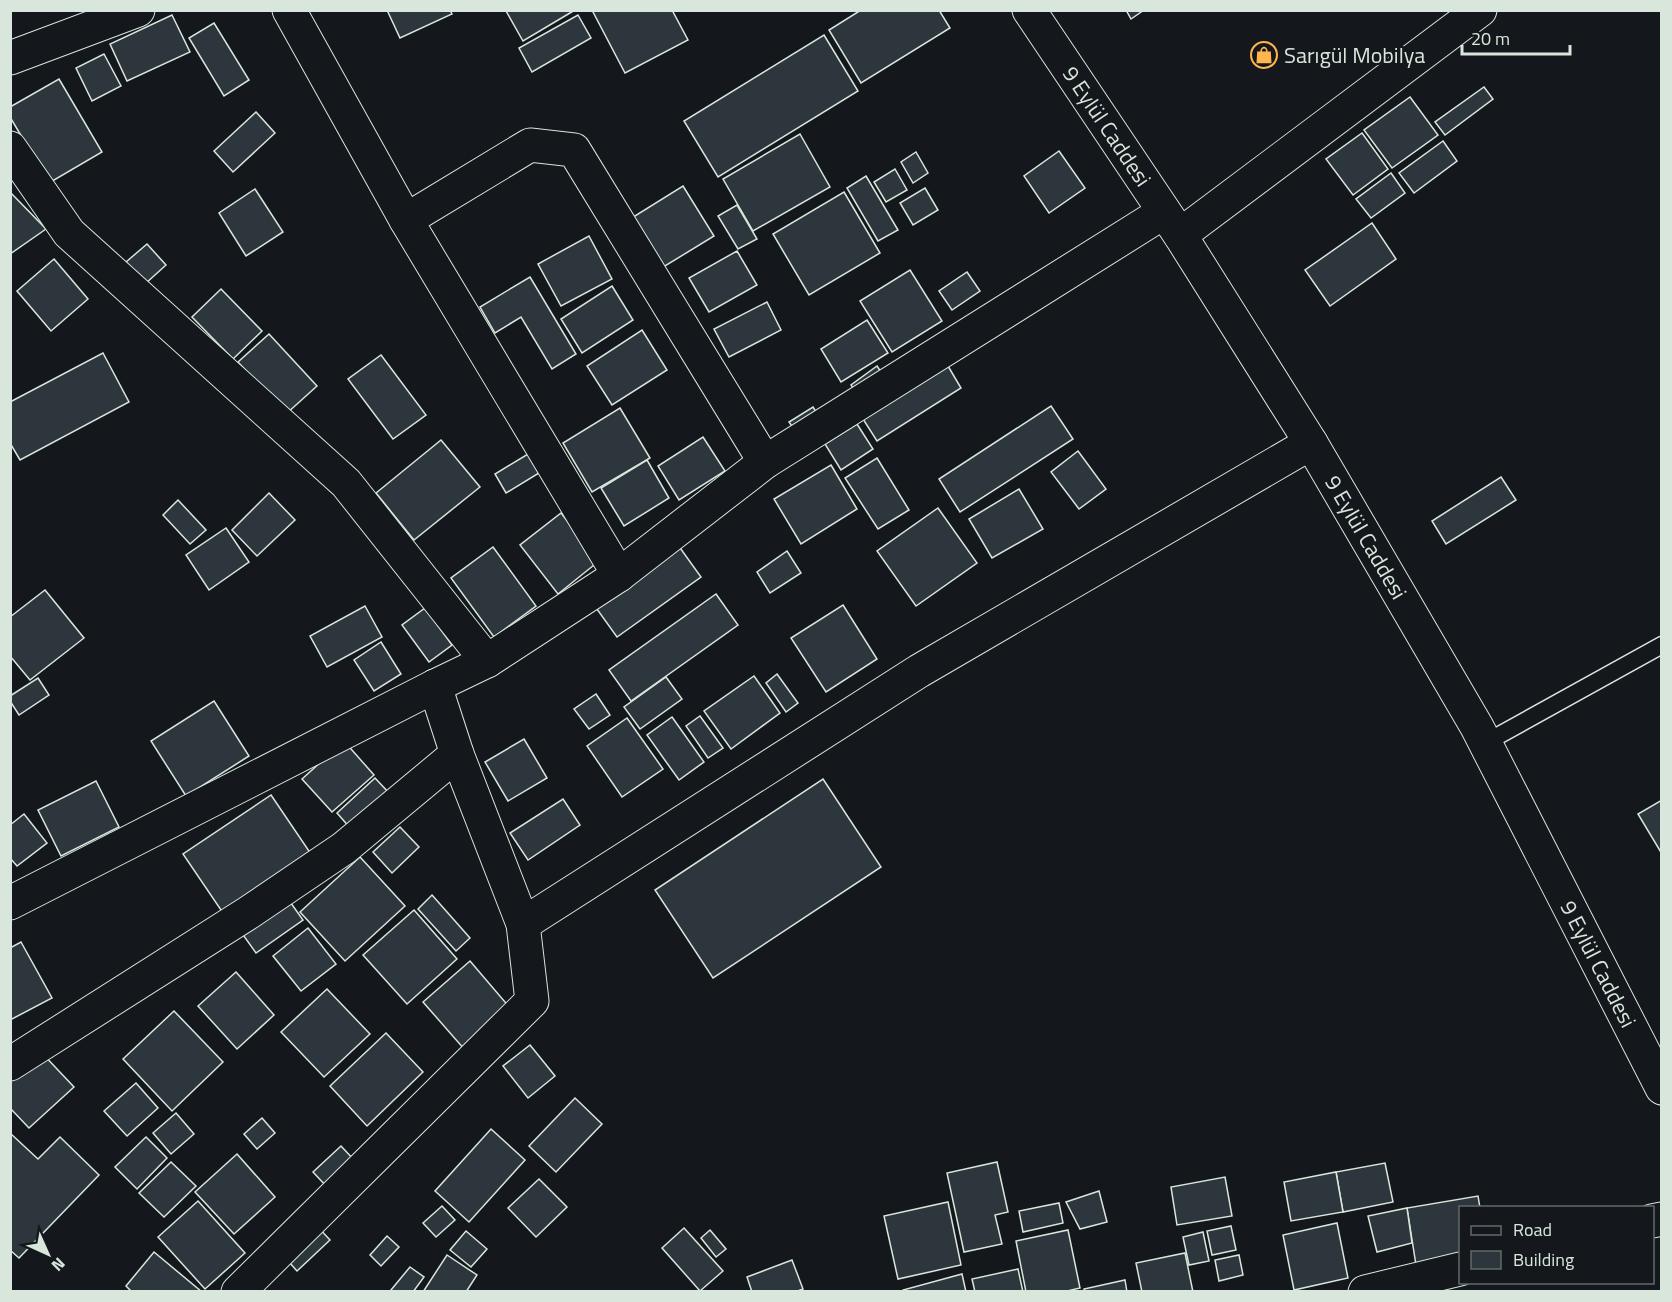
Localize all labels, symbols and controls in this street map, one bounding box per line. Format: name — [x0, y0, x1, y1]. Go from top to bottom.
scale bar — [1462, 18, 1570, 56]
text: 20 m — [1471, 25, 1510, 52]
place label: Sarıgül Mobilya — [1284, 38, 1425, 72]
shop icon: Sarıgül Mobilya — [1249, 40, 1279, 70]
street label: 9 Eylül Caddesi — [1054, 59, 1160, 193]
street label: 9 Eylül Caddesi — [1316, 469, 1416, 606]
street label: 9 Eylül Caddesi — [1552, 894, 1645, 1034]
legend — [1459, 1206, 1654, 1284]
text: Road — [1513, 1216, 1552, 1243]
north arrow — [18, 1224, 78, 1284]
text: Building — [1513, 1246, 1574, 1273]
text: N — [46, 1252, 71, 1277]

